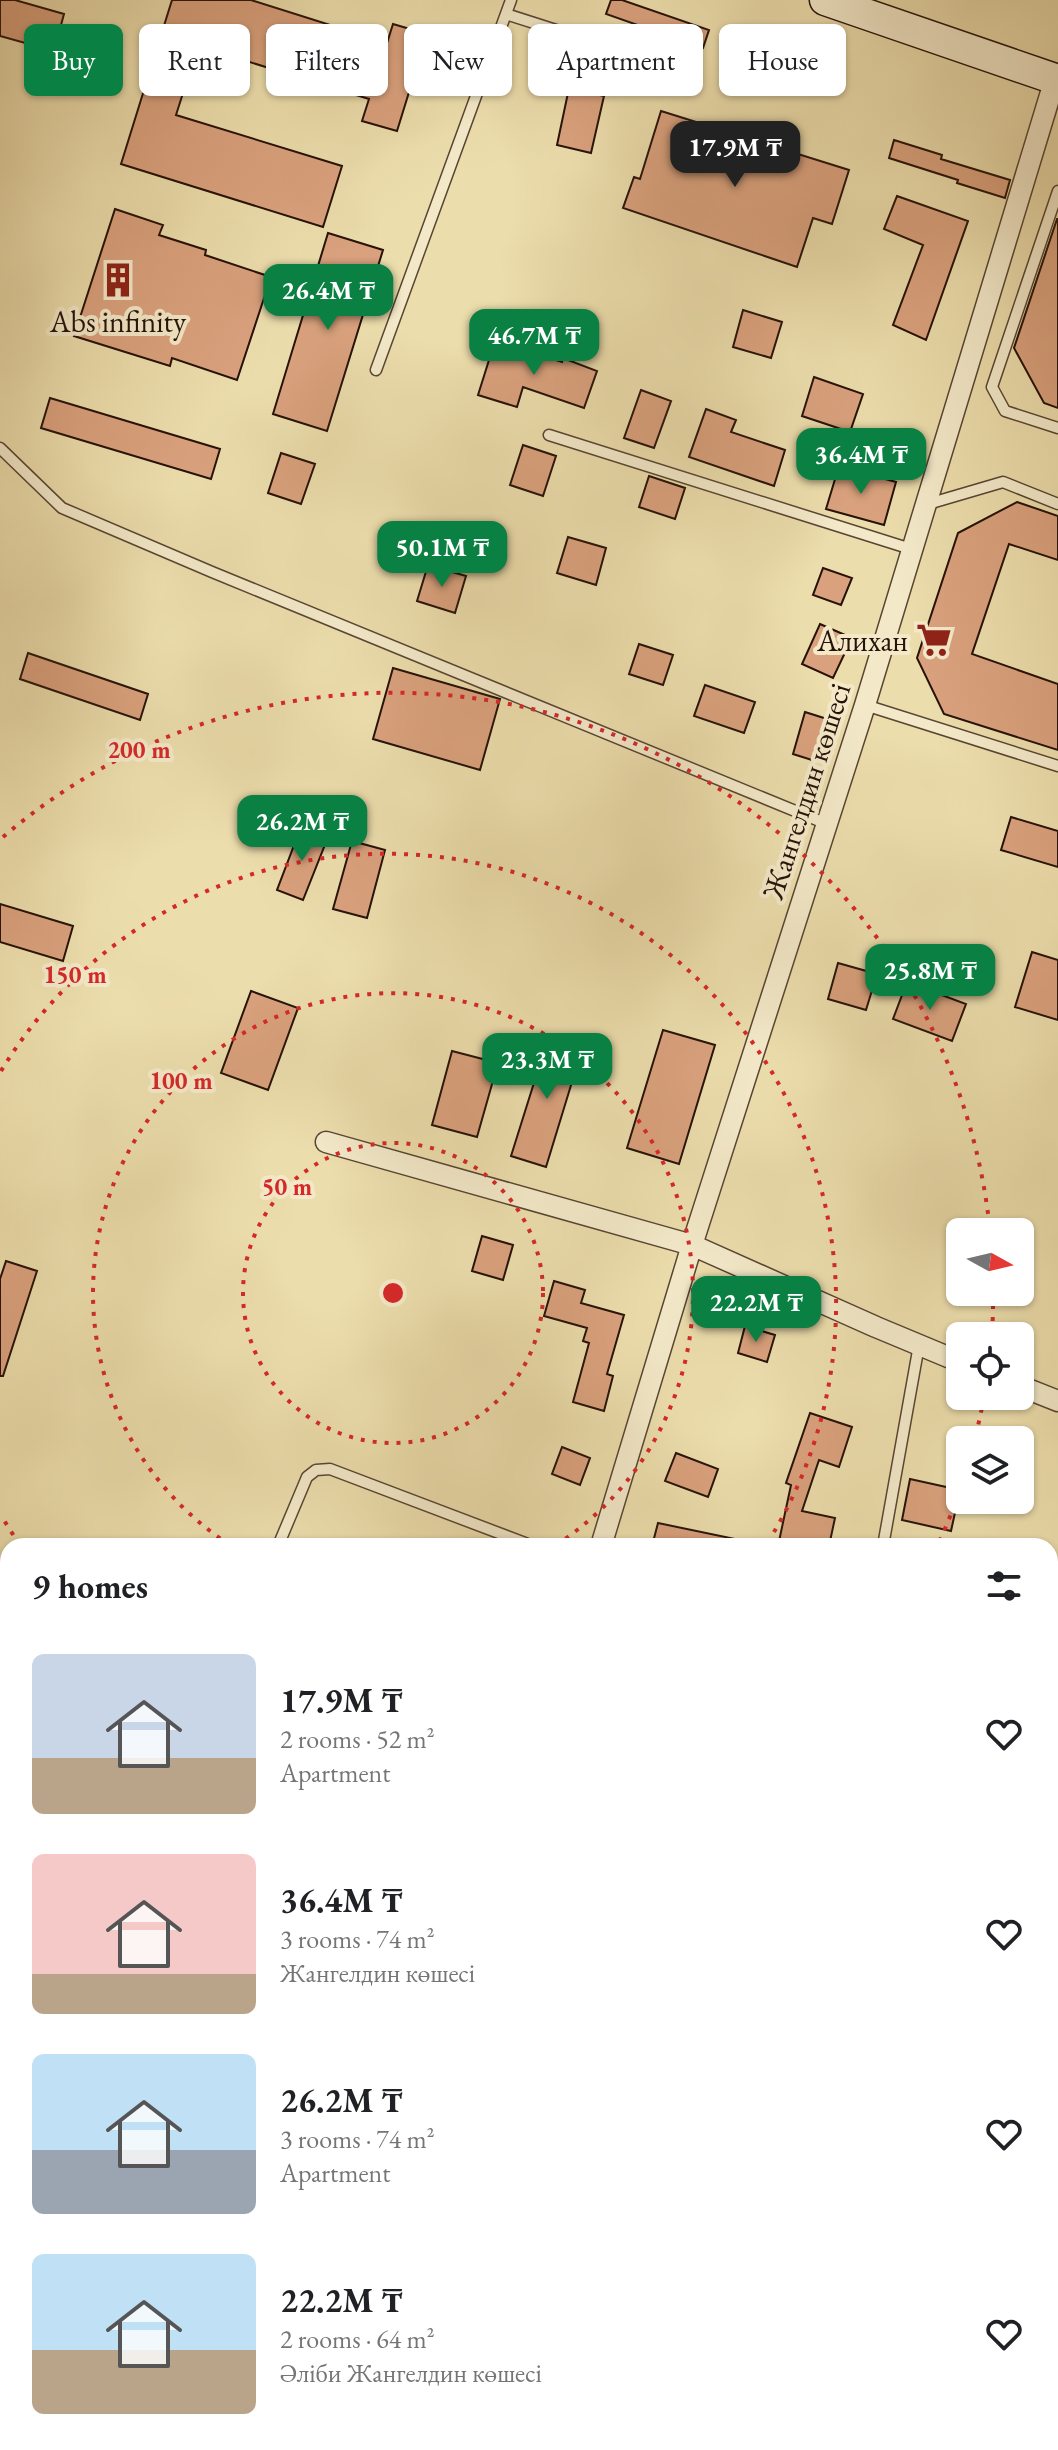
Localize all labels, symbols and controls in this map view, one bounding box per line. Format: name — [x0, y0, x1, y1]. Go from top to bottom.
chip: Buy — [24, 24, 123, 96]
chip: Rent — [139, 24, 250, 96]
chip: Filters — [266, 24, 388, 96]
chip: New — [404, 24, 512, 96]
chip: Apartment — [528, 24, 703, 96]
chip: House — [719, 24, 846, 96]
pin: 17.9M ₸ — [661, 121, 809, 189]
text: 17.9M ₸ — [688, 130, 782, 164]
building icon: Abs infinity — [99, 261, 137, 299]
pin: 26.4M ₸ — [254, 264, 402, 332]
text: 26.4M ₸ — [281, 273, 375, 307]
place label: Abs infinity — [49, 302, 187, 341]
pin: 46.7M ₸ — [460, 309, 608, 377]
text: 46.7M ₸ — [487, 318, 581, 352]
pin: 36.4M ₸ — [787, 428, 935, 496]
text: 36.4M ₸ — [814, 437, 908, 471]
pin: 50.1M ₸ — [368, 521, 516, 589]
text: 50.1M ₸ — [395, 530, 489, 564]
place label: Алихан — [816, 621, 908, 660]
supermarket icon: Алихан — [915, 621, 953, 659]
street label: Жангелдин көшесі — [752, 678, 859, 905]
text: 200 m — [107, 734, 171, 765]
pin: 26.2M ₸ — [228, 795, 376, 863]
text: 26.2M ₸ — [255, 804, 349, 838]
pin: 25.8M ₸ — [856, 944, 1004, 1012]
text: 25.8M ₸ — [883, 953, 977, 987]
text: 150 m — [43, 959, 107, 990]
pin: 23.3M ₸ — [473, 1033, 621, 1101]
text: 23.3M ₸ — [500, 1042, 594, 1076]
text: 100 m — [149, 1065, 213, 1096]
text: 50 m — [262, 1171, 312, 1202]
north arrow — [946, 1218, 1034, 1306]
map controls — [946, 1218, 1034, 1514]
pin: 22.2M ₸ — [682, 1276, 830, 1344]
centre of rings — [379, 1279, 407, 1307]
text: 22.2M ₸ — [709, 1285, 803, 1319]
button: locate — [946, 1322, 1034, 1410]
button: layers — [946, 1426, 1034, 1514]
text: 9 homes — [32, 1564, 148, 1608]
icon: filters — [982, 1564, 1026, 1608]
text: 17.9M ₸ — [280, 1678, 402, 1722]
icon: home — [96, 1686, 192, 1782]
icon: heart — [982, 1712, 1026, 1756]
text: 2 rooms · 52 m² — [280, 1722, 435, 1756]
text: Apartment — [280, 1756, 390, 1790]
text: 36.4M ₸ — [280, 1878, 402, 1922]
icon: home — [96, 1886, 192, 1982]
icon: heart — [982, 1912, 1026, 1956]
text: 3 rooms · 74 m² — [280, 1922, 435, 1956]
text: Жангелдин көшесі — [280, 1956, 475, 1990]
text: 26.2M ₸ — [280, 2078, 402, 2122]
icon: home — [96, 2086, 192, 2182]
icon: heart — [982, 2112, 1026, 2156]
text: 3 rooms · 74 m² — [280, 2122, 435, 2156]
text: Apartment — [280, 2156, 390, 2190]
text: 22.2M ₸ — [280, 2278, 402, 2322]
icon: home — [96, 2286, 192, 2382]
icon: heart — [982, 2312, 1026, 2356]
text: 2 rooms · 64 m² — [280, 2322, 435, 2356]
text: Әліби Жангелдин көшесі — [280, 2356, 542, 2390]

